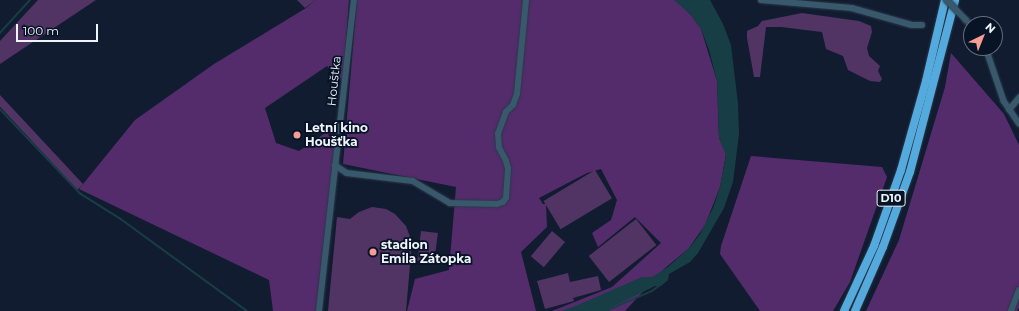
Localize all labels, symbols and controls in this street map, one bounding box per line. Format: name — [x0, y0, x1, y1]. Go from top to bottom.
scale bar — [18, 16, 100, 42]
north arrow — [963, 16, 1003, 56]
text: N — [982, 20, 999, 36]
text: 100 m — [23, 23, 59, 38]
street label: Houštka — [324, 55, 344, 107]
place label: Letní kino Houšťka — [305, 121, 368, 149]
marker: Letní kino Houšťka — [292, 130, 302, 140]
road number: D10 — [876, 189, 906, 207]
place label: stadion Emila Zátopka — [381, 238, 471, 266]
marker: stadion Emila Zátopka — [368, 247, 378, 257]

